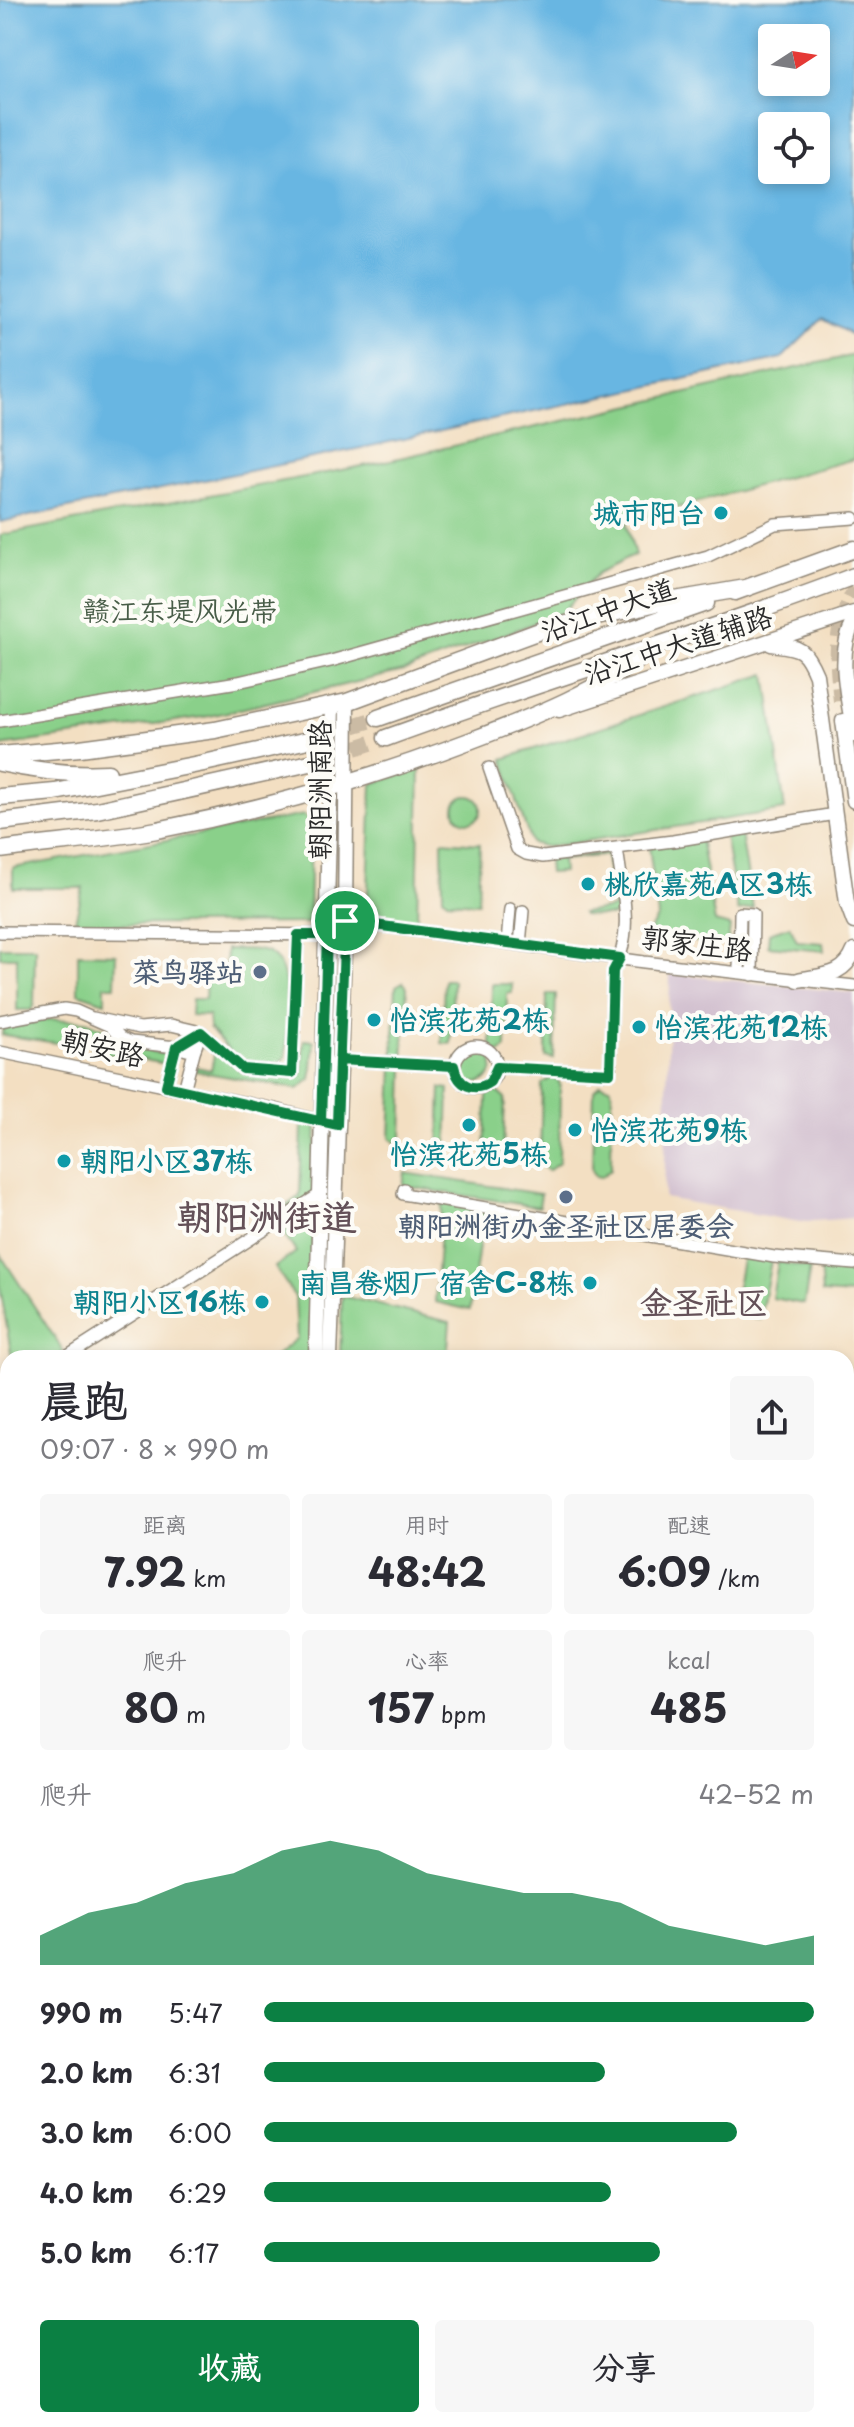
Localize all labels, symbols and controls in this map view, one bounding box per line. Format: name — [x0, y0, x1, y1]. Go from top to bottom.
north arrow — [758, 24, 830, 96]
map controls — [758, 24, 830, 184]
button: locate — [758, 112, 830, 184]
place label: 城市阳台 — [593, 490, 705, 533]
marker: 城市阳台 — [712, 504, 730, 522]
street label: 沿江中大道 — [534, 565, 681, 652]
park label: 赣江东堤风光带 — [82, 588, 278, 631]
street label: 沿江中大道辅路 — [578, 593, 777, 694]
street label: 朝阳洲南路 — [297, 720, 340, 860]
place label: 桃欣嘉苑A区3栋 — [604, 861, 812, 904]
marker: 桃欣嘉苑A区3栋 — [579, 875, 597, 893]
pin — [311, 887, 379, 955]
icon: arrive — [323, 899, 367, 943]
street label: 郭家庄路 — [639, 914, 755, 971]
place label: 菜鸟驿站 — [132, 949, 244, 992]
marker: 菜鸟驿站 — [251, 963, 269, 981]
place label: 怡滨花苑2栋 — [390, 997, 550, 1040]
place label: 怡滨花苑12栋 — [655, 1004, 828, 1047]
marker: 怡滨花苑2栋 — [365, 1011, 383, 1029]
street label: 朝安路 — [58, 1017, 149, 1076]
marker: 怡滨花苑12栋 — [630, 1018, 648, 1036]
place label: 怡滨花苑9栋 — [591, 1107, 748, 1150]
marker: 怡滨花苑5栋 — [460, 1116, 478, 1134]
marker: 怡滨花苑9栋 — [566, 1121, 584, 1139]
place label: 怡滨花苑5栋 — [390, 1131, 548, 1174]
place label: 朝阳小区37栋 — [80, 1138, 253, 1181]
marker: 朝阳小区37栋 — [55, 1152, 73, 1170]
district label: 朝阳洲街道 — [177, 1188, 357, 1242]
marker: 朝阳洲街办金圣社区居委会 — [557, 1188, 575, 1206]
place label: 朝阳洲街办金圣社区居委会 — [398, 1203, 734, 1246]
place label: 南昌卷烟厂宿舍C-8栋 — [299, 1260, 574, 1303]
marker: 南昌卷烟厂宿舍C-8栋 — [581, 1274, 599, 1292]
district label: 金圣社区 — [640, 1277, 768, 1325]
place label: 朝阳小区16栋 — [73, 1279, 246, 1322]
marker: 朝阳小区16栋 — [253, 1293, 271, 1311]
text: 晨跑 — [40, 1366, 128, 1432]
button: share — [730, 1376, 814, 1460]
text: 09:07 · 8 × 990 m — [40, 1429, 269, 1468]
text: 距离 — [143, 1507, 187, 1540]
text: 用时 — [405, 1507, 449, 1540]
text: 配速 — [667, 1507, 711, 1540]
text: 7.92 — [104, 1540, 186, 1601]
text: 48:42 — [368, 1540, 486, 1601]
text: 6:09 — [618, 1540, 711, 1601]
text: km — [186, 1561, 226, 1594]
text: /km — [711, 1561, 760, 1594]
text: 爬升 — [143, 1643, 187, 1676]
text: 心率 — [405, 1643, 449, 1676]
text: kcal — [667, 1643, 711, 1676]
text: 80 — [124, 1676, 179, 1737]
text: 157 — [367, 1676, 434, 1737]
text: 485 — [650, 1676, 728, 1737]
text: m — [179, 1697, 206, 1730]
text: bpm — [434, 1697, 487, 1730]
text: 爬升 — [40, 1774, 92, 1813]
text: 42–52 m — [699, 1774, 814, 1813]
text: 990 m — [40, 1993, 123, 2032]
text: 5:47 — [168, 1993, 223, 2032]
text: 2.0 km — [40, 2053, 133, 2092]
text: 6:31 — [168, 2053, 221, 2092]
text: 3.0 km — [40, 2113, 133, 2152]
text: 6:00 — [168, 2113, 232, 2152]
text: 4.0 km — [40, 2173, 133, 2212]
text: 6:29 — [168, 2173, 227, 2212]
text: 5.0 km — [40, 2233, 132, 2272]
text: 6:17 — [168, 2233, 219, 2272]
button: 收藏 — [40, 2320, 419, 2412]
button: 分享 — [435, 2320, 814, 2412]

